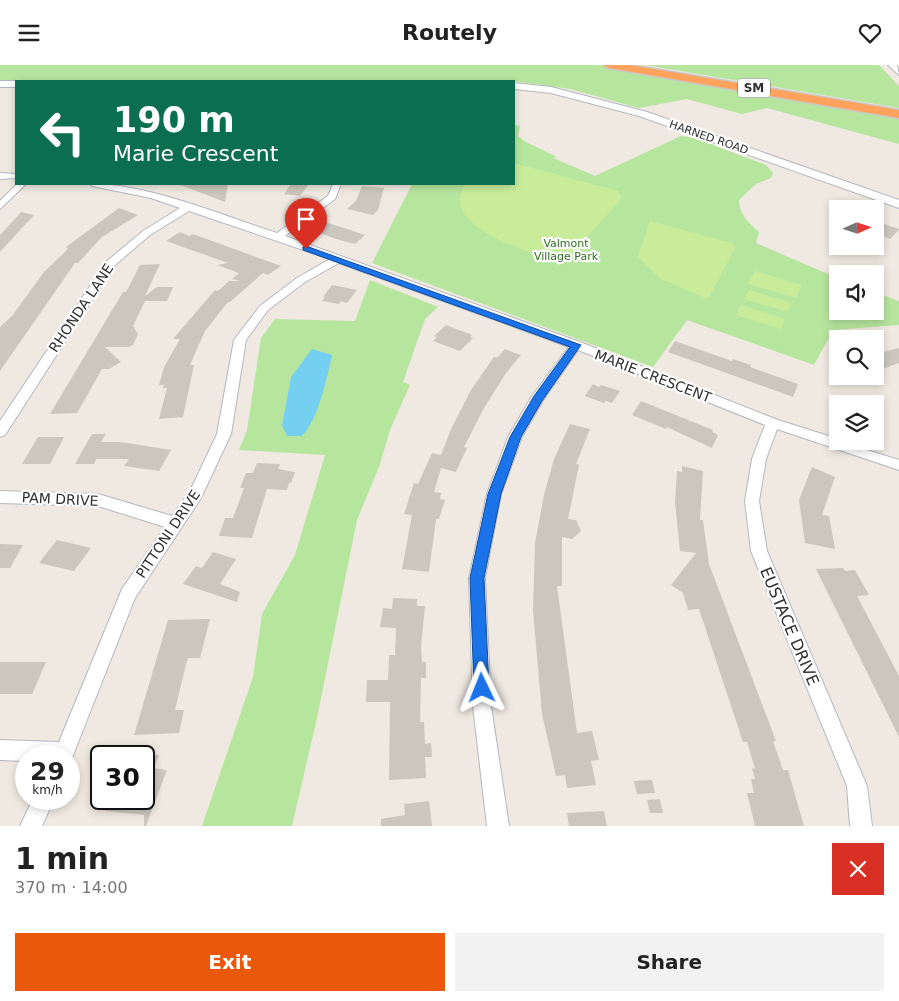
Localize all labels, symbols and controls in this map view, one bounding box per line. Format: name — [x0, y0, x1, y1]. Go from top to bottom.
icon: menu — [15, 19, 43, 47]
icon: heart — [856, 19, 884, 47]
text: Routely — [402, 20, 497, 45]
road number: SM — [738, 78, 770, 97]
icon: left — [30, 100, 95, 165]
text: 190 m — [113, 100, 235, 140]
street label: HARNED ROAD — [668, 118, 750, 157]
text: Marie Crescent — [113, 141, 278, 166]
pin — [285, 198, 327, 249]
north arrow — [829, 200, 884, 255]
map controls — [829, 200, 884, 450]
icon: arrive — [292, 205, 320, 233]
park label: Valmont Village Park — [534, 237, 599, 263]
street label: RHONDA LANE — [45, 261, 117, 355]
button: sound — [829, 265, 884, 320]
button: search — [829, 330, 884, 385]
street label: MARIE CRESCENT — [592, 346, 714, 406]
button: layers — [829, 395, 884, 450]
street label: PITTONI DRIVE — [133, 487, 203, 581]
street label: PAM DRIVE — [21, 489, 99, 509]
street label: EUSTACE DRIVE — [756, 564, 823, 688]
position arrow — [455, 661, 507, 713]
speed limit sign: 30 — [90, 745, 155, 810]
text: 29 — [30, 757, 65, 786]
text: km/h — [32, 783, 63, 797]
text: 1 min — [15, 841, 109, 876]
button: close — [832, 843, 884, 895]
text: 370 m · 14:00 — [15, 878, 128, 897]
button: Exit — [15, 933, 445, 991]
button: Share — [455, 933, 884, 991]

